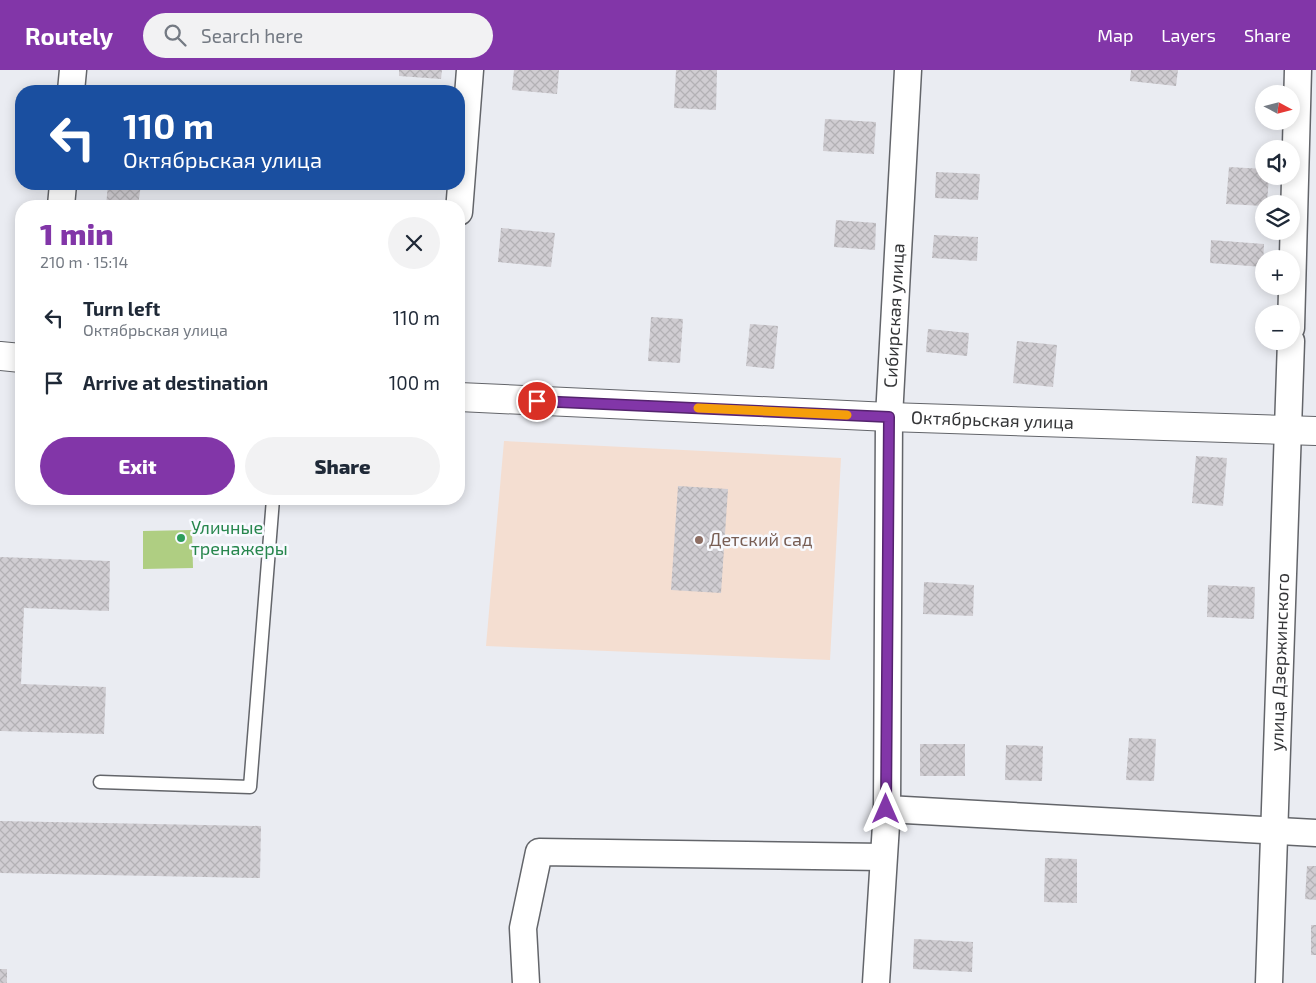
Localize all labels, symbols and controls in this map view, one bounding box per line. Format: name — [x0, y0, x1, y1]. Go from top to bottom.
search box — [143, 13, 493, 58]
text: Routely — [25, 21, 113, 50]
icon: search — [161, 21, 189, 49]
text: Search here — [201, 24, 303, 47]
text: Map — [1097, 24, 1133, 46]
text: Layers — [1161, 24, 1216, 46]
text: Share — [1244, 24, 1291, 46]
north arrow — [1255, 85, 1300, 130]
map controls — [1255, 85, 1300, 350]
text: 110 m — [123, 104, 214, 146]
icon: left — [40, 105, 105, 170]
button: sound — [1255, 140, 1300, 185]
text: Октябрьская улица — [123, 146, 322, 172]
button: layers — [1255, 195, 1300, 240]
text: 1 min — [40, 215, 114, 251]
button: close — [388, 217, 440, 269]
street label: Сибирская улица — [879, 243, 909, 388]
button: + — [1255, 250, 1300, 295]
text: 210 m · 15:14 — [40, 252, 128, 271]
text: Turn left — [83, 297, 160, 320]
icon: left — [40, 304, 68, 332]
button: − — [1255, 305, 1300, 350]
text: 110 m — [393, 306, 440, 329]
text: Октябрьская улица — [83, 320, 228, 339]
icon: arrive — [40, 369, 68, 397]
text: Arrive at destination — [83, 371, 268, 394]
text: 100 m — [389, 371, 440, 394]
pin — [516, 380, 558, 422]
icon: arrive — [523, 387, 551, 415]
street label: Октябрьская улица — [911, 406, 1074, 433]
button: Exit — [40, 437, 235, 495]
button: Share — [245, 437, 440, 495]
place label: Уличные тренажеры — [191, 516, 288, 559]
place label: Детский сад — [709, 528, 813, 550]
marker: Уличные тренажеры — [175, 532, 187, 544]
marker: Детский сад — [693, 534, 705, 546]
street label: улица Дзержинского — [1265, 573, 1293, 752]
position arrow — [859, 782, 911, 834]

